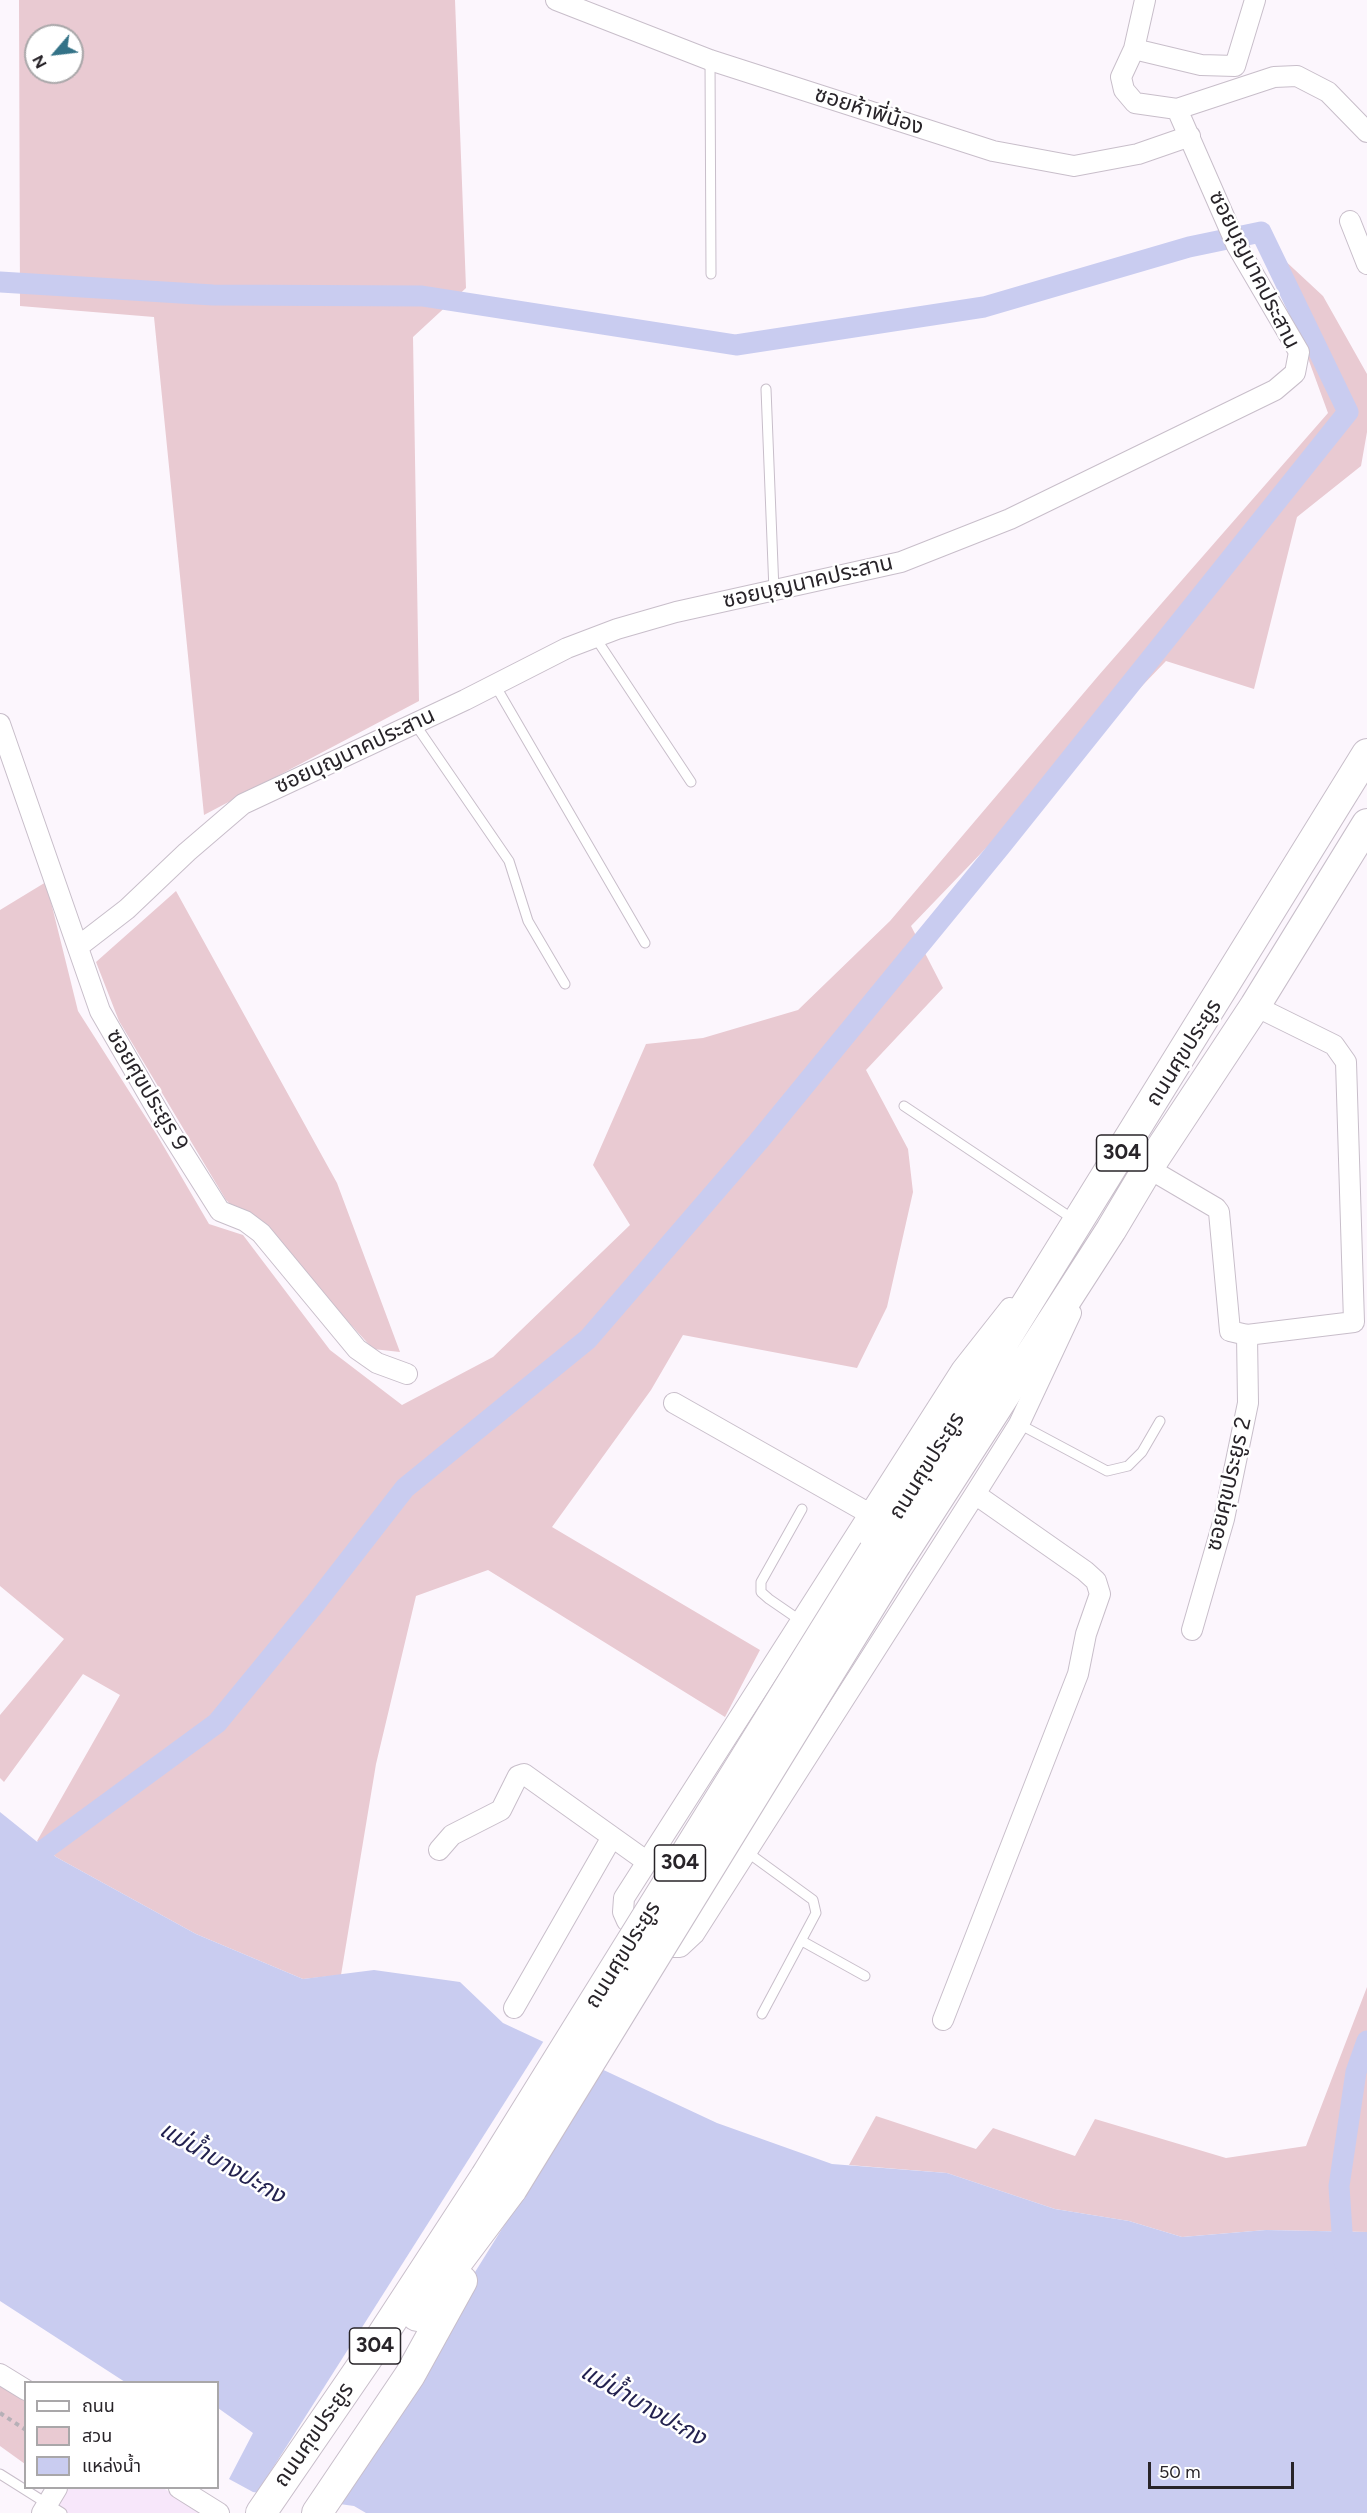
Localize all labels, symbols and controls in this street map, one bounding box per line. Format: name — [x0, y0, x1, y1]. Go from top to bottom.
north arrow — [24, 24, 84, 84]
text: N — [28, 52, 51, 72]
street label: ซอยห้าพี่น้อง — [811, 81, 927, 141]
street label: ซอยบุญนาคประสาน — [1203, 187, 1305, 353]
street label: ซอยบุญนาคประสาน — [720, 550, 896, 614]
street label: ซอยบุญนาคประสาน — [271, 702, 439, 800]
street label: ถนนศุขประยูร — [1141, 995, 1227, 1111]
street label: ซอยศุขประยูร 9 — [100, 1025, 194, 1155]
road number: 304 — [1096, 1135, 1148, 1171]
street label: ถนนศุขประยูร — [884, 1408, 970, 1524]
street label: ซอยศุขประยูร 2 — [1201, 1414, 1257, 1554]
road number: 304 — [654, 1845, 706, 1881]
street label: ถนนศุขประยูร — [580, 1897, 666, 2013]
water label: แม่น้ำบางปะกง — [154, 2116, 290, 2210]
road number: 304 — [350, 2328, 400, 2364]
water label: แม่น้ำบางปะกง — [575, 2358, 711, 2452]
street label: ถนนศุขประยูร — [268, 2378, 360, 2492]
legend — [24, 2381, 219, 2489]
text: ถนน — [82, 2395, 115, 2417]
text: สวน — [82, 2425, 112, 2447]
scale bar — [1151, 2450, 1296, 2488]
text: แหล่งน้ำ — [82, 2455, 141, 2477]
text: 50 m — [1159, 2461, 1201, 2483]

